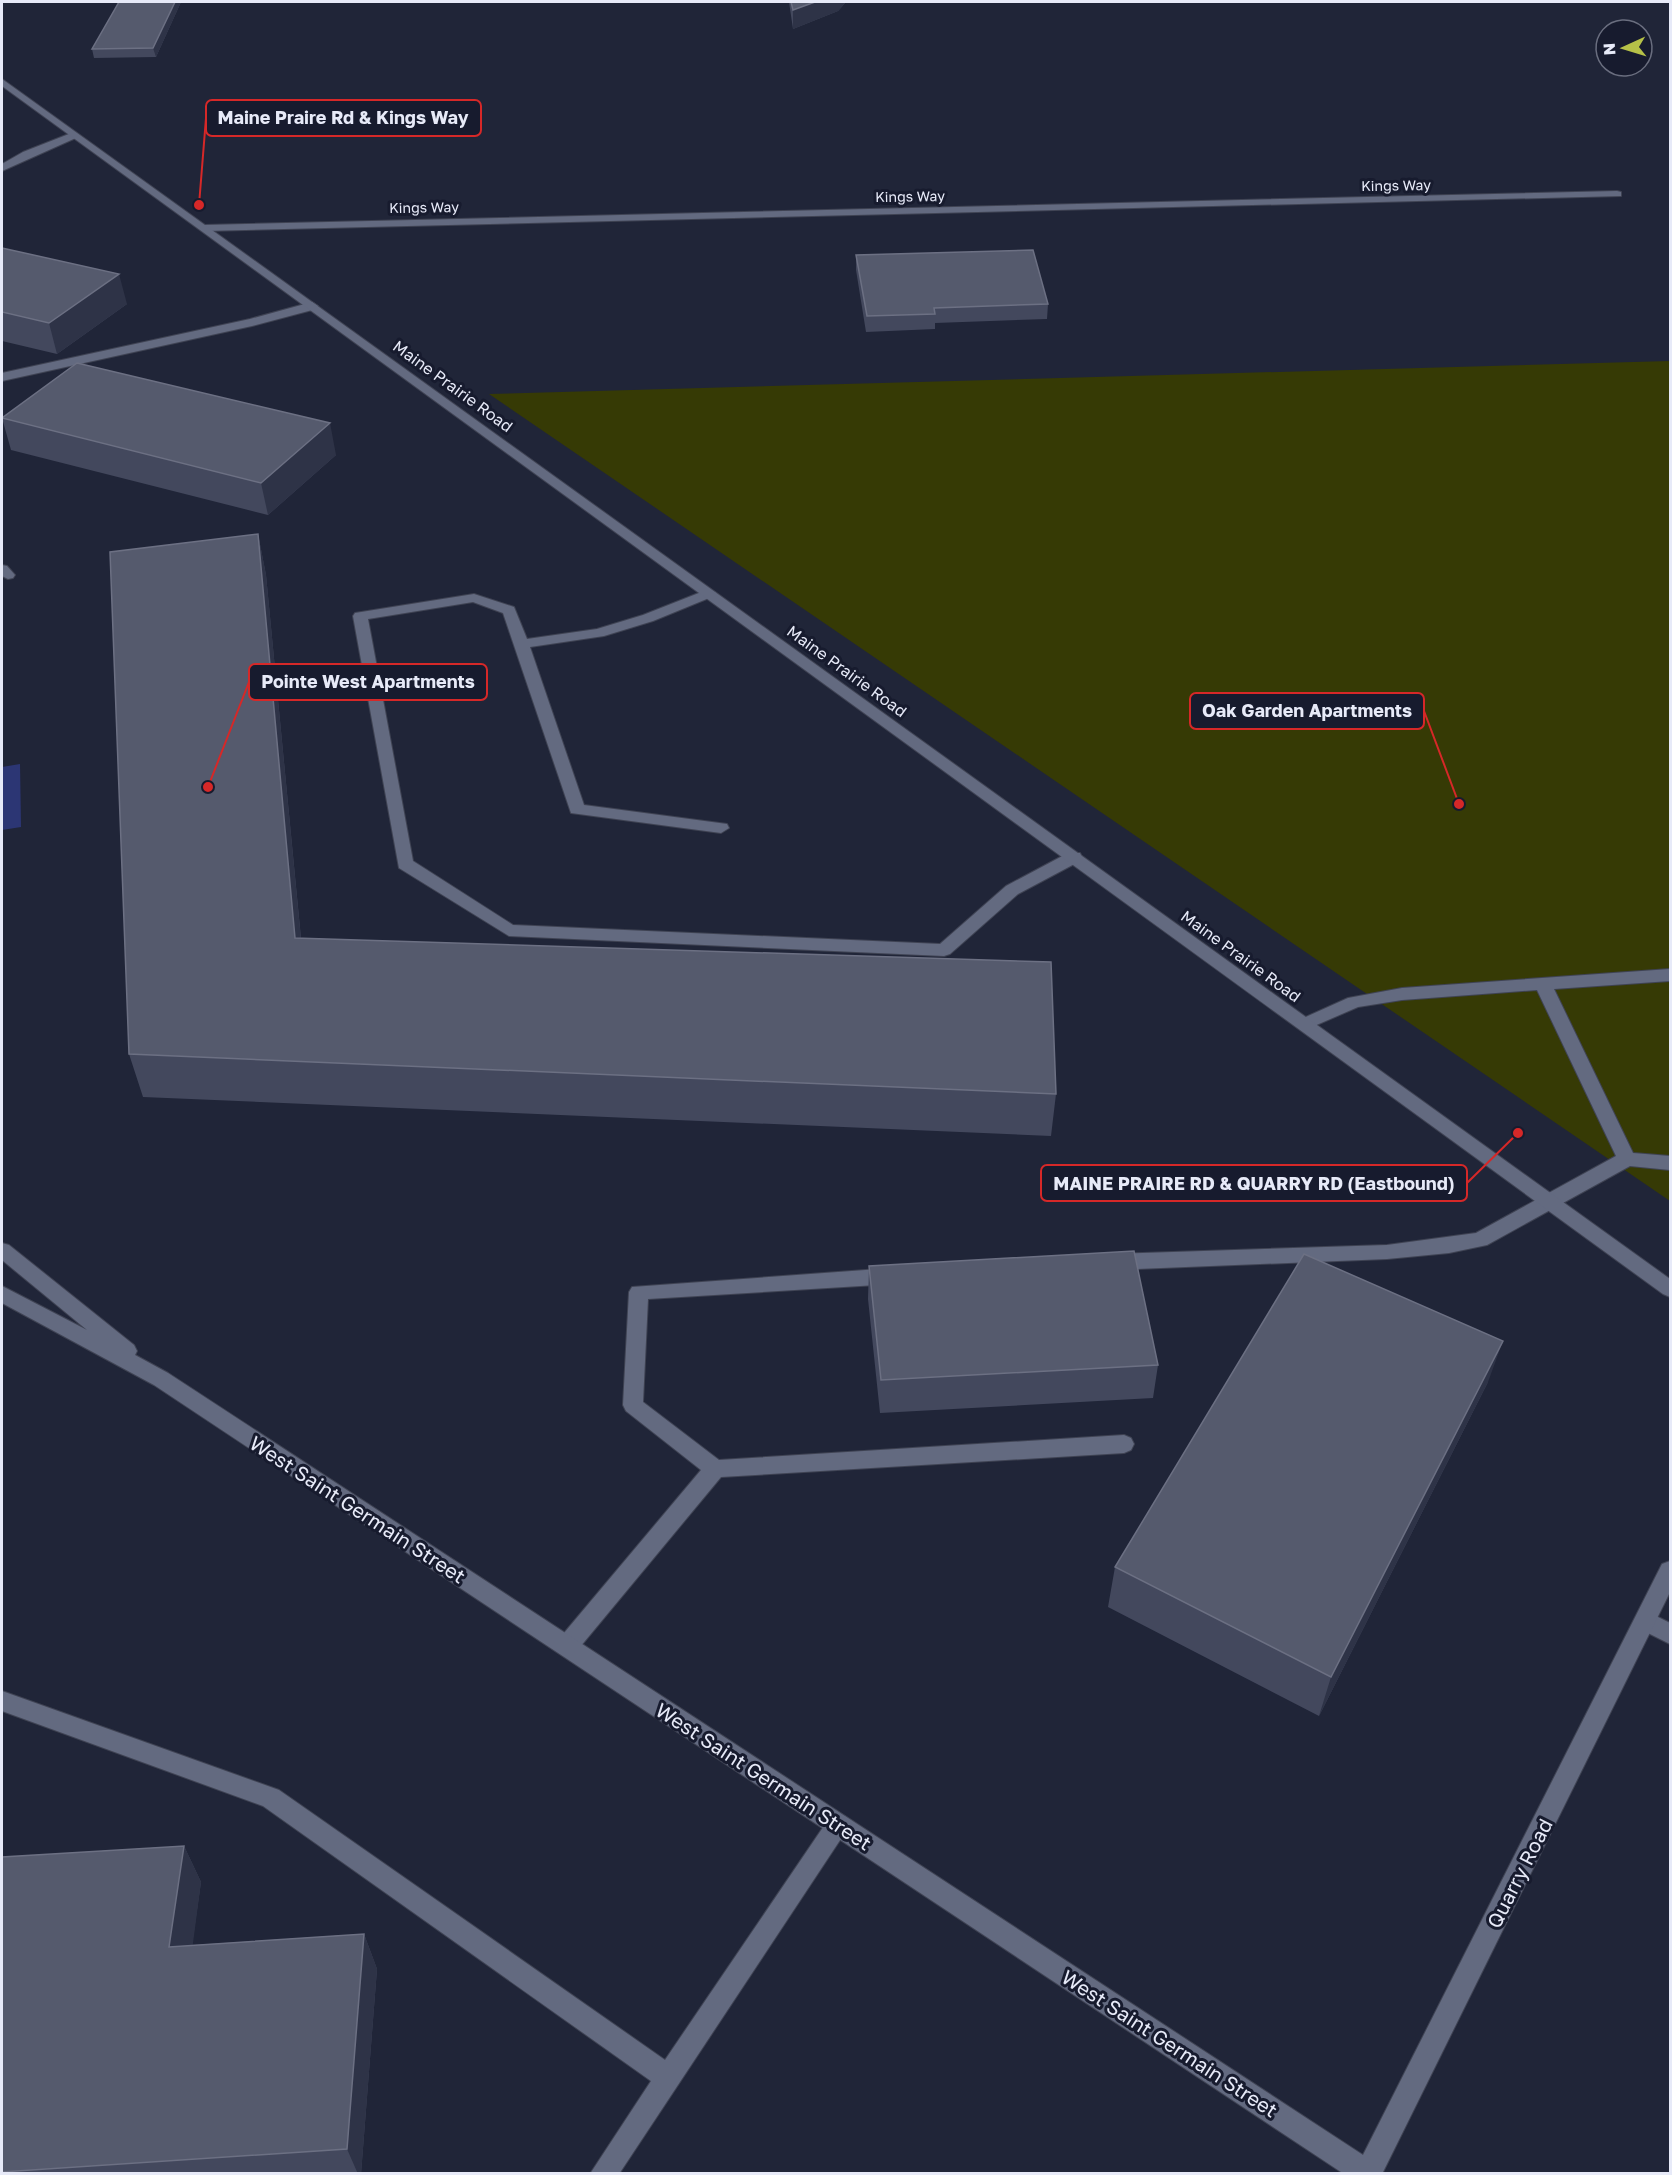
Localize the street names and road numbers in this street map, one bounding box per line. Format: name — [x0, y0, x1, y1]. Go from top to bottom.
street label: Kings Way — [1361, 176, 1431, 194]
street label: Kings Way — [875, 187, 945, 205]
street label: Kings Way — [389, 198, 459, 216]
street label: Maine Prairie Road — [389, 336, 517, 436]
street label: Maine Prairie Road — [783, 621, 911, 721]
street label: Maine Prairie Road — [1177, 906, 1305, 1006]
street label: West Saint Germain Street — [246, 1430, 470, 1588]
street label: West Saint Germain Street — [652, 1697, 876, 1855]
street label: Quarry Road — [1481, 1814, 1557, 1932]
street label: West Saint Germain Street — [1058, 1964, 1282, 2122]

